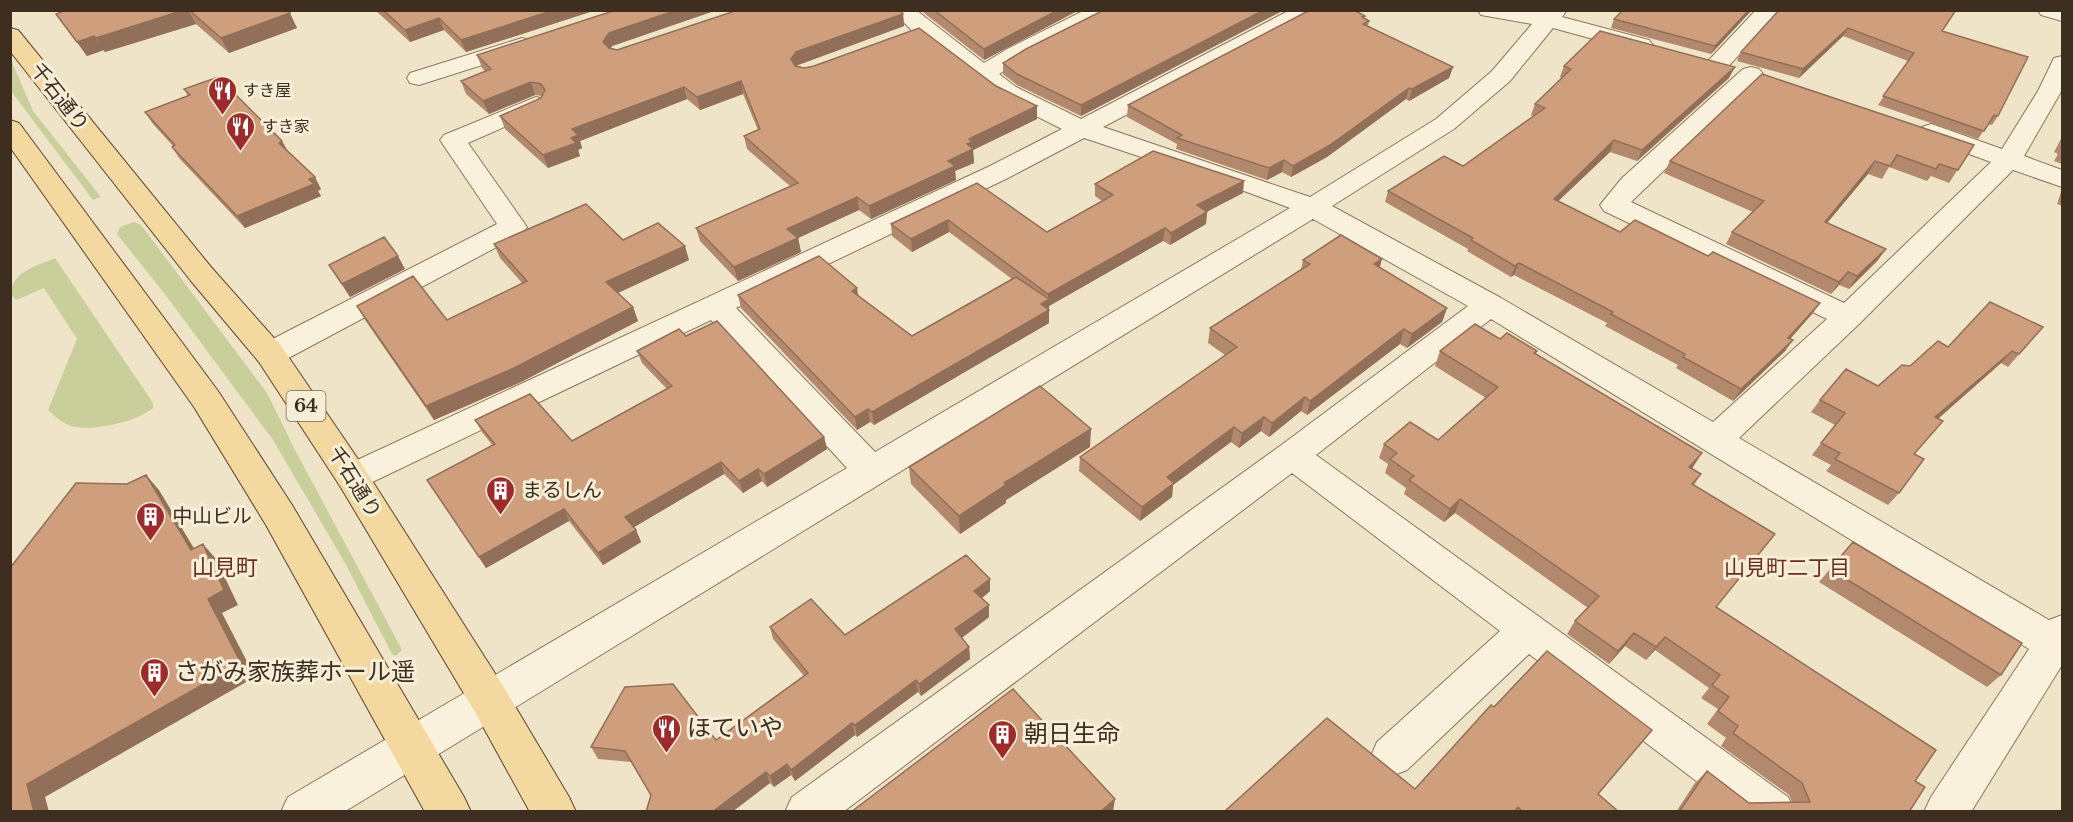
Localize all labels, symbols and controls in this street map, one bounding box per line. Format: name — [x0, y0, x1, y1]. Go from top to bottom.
street label: 千石通り — [26, 58, 94, 136]
restaurant icon: すき屋 — [206, 74, 238, 116]
place label: すき屋 — [243, 80, 291, 100]
restaurant icon: すき家 — [225, 110, 257, 152]
place label: すき家 — [262, 116, 310, 136]
road number: 64 — [286, 391, 326, 421]
street label: 千石通り — [324, 442, 386, 522]
building icon: まるしん — [485, 474, 517, 516]
place label: まるしん — [522, 478, 602, 502]
building icon: 中山ビル — [135, 500, 167, 542]
place label: 中山ビル — [172, 504, 252, 528]
district label: 山見町 — [192, 554, 258, 581]
district label: 山見町二丁目 — [1724, 555, 1850, 581]
building icon: さがみ家族葬ホール遥 — [138, 656, 170, 698]
place label: さがみ家族葬ホール遥 — [175, 657, 415, 686]
restaurant icon: ほていや — [650, 712, 682, 754]
place label: ほていや — [687, 713, 783, 742]
building icon: 朝日生命 — [987, 718, 1019, 760]
place label: 朝日生命 — [1024, 719, 1120, 748]

